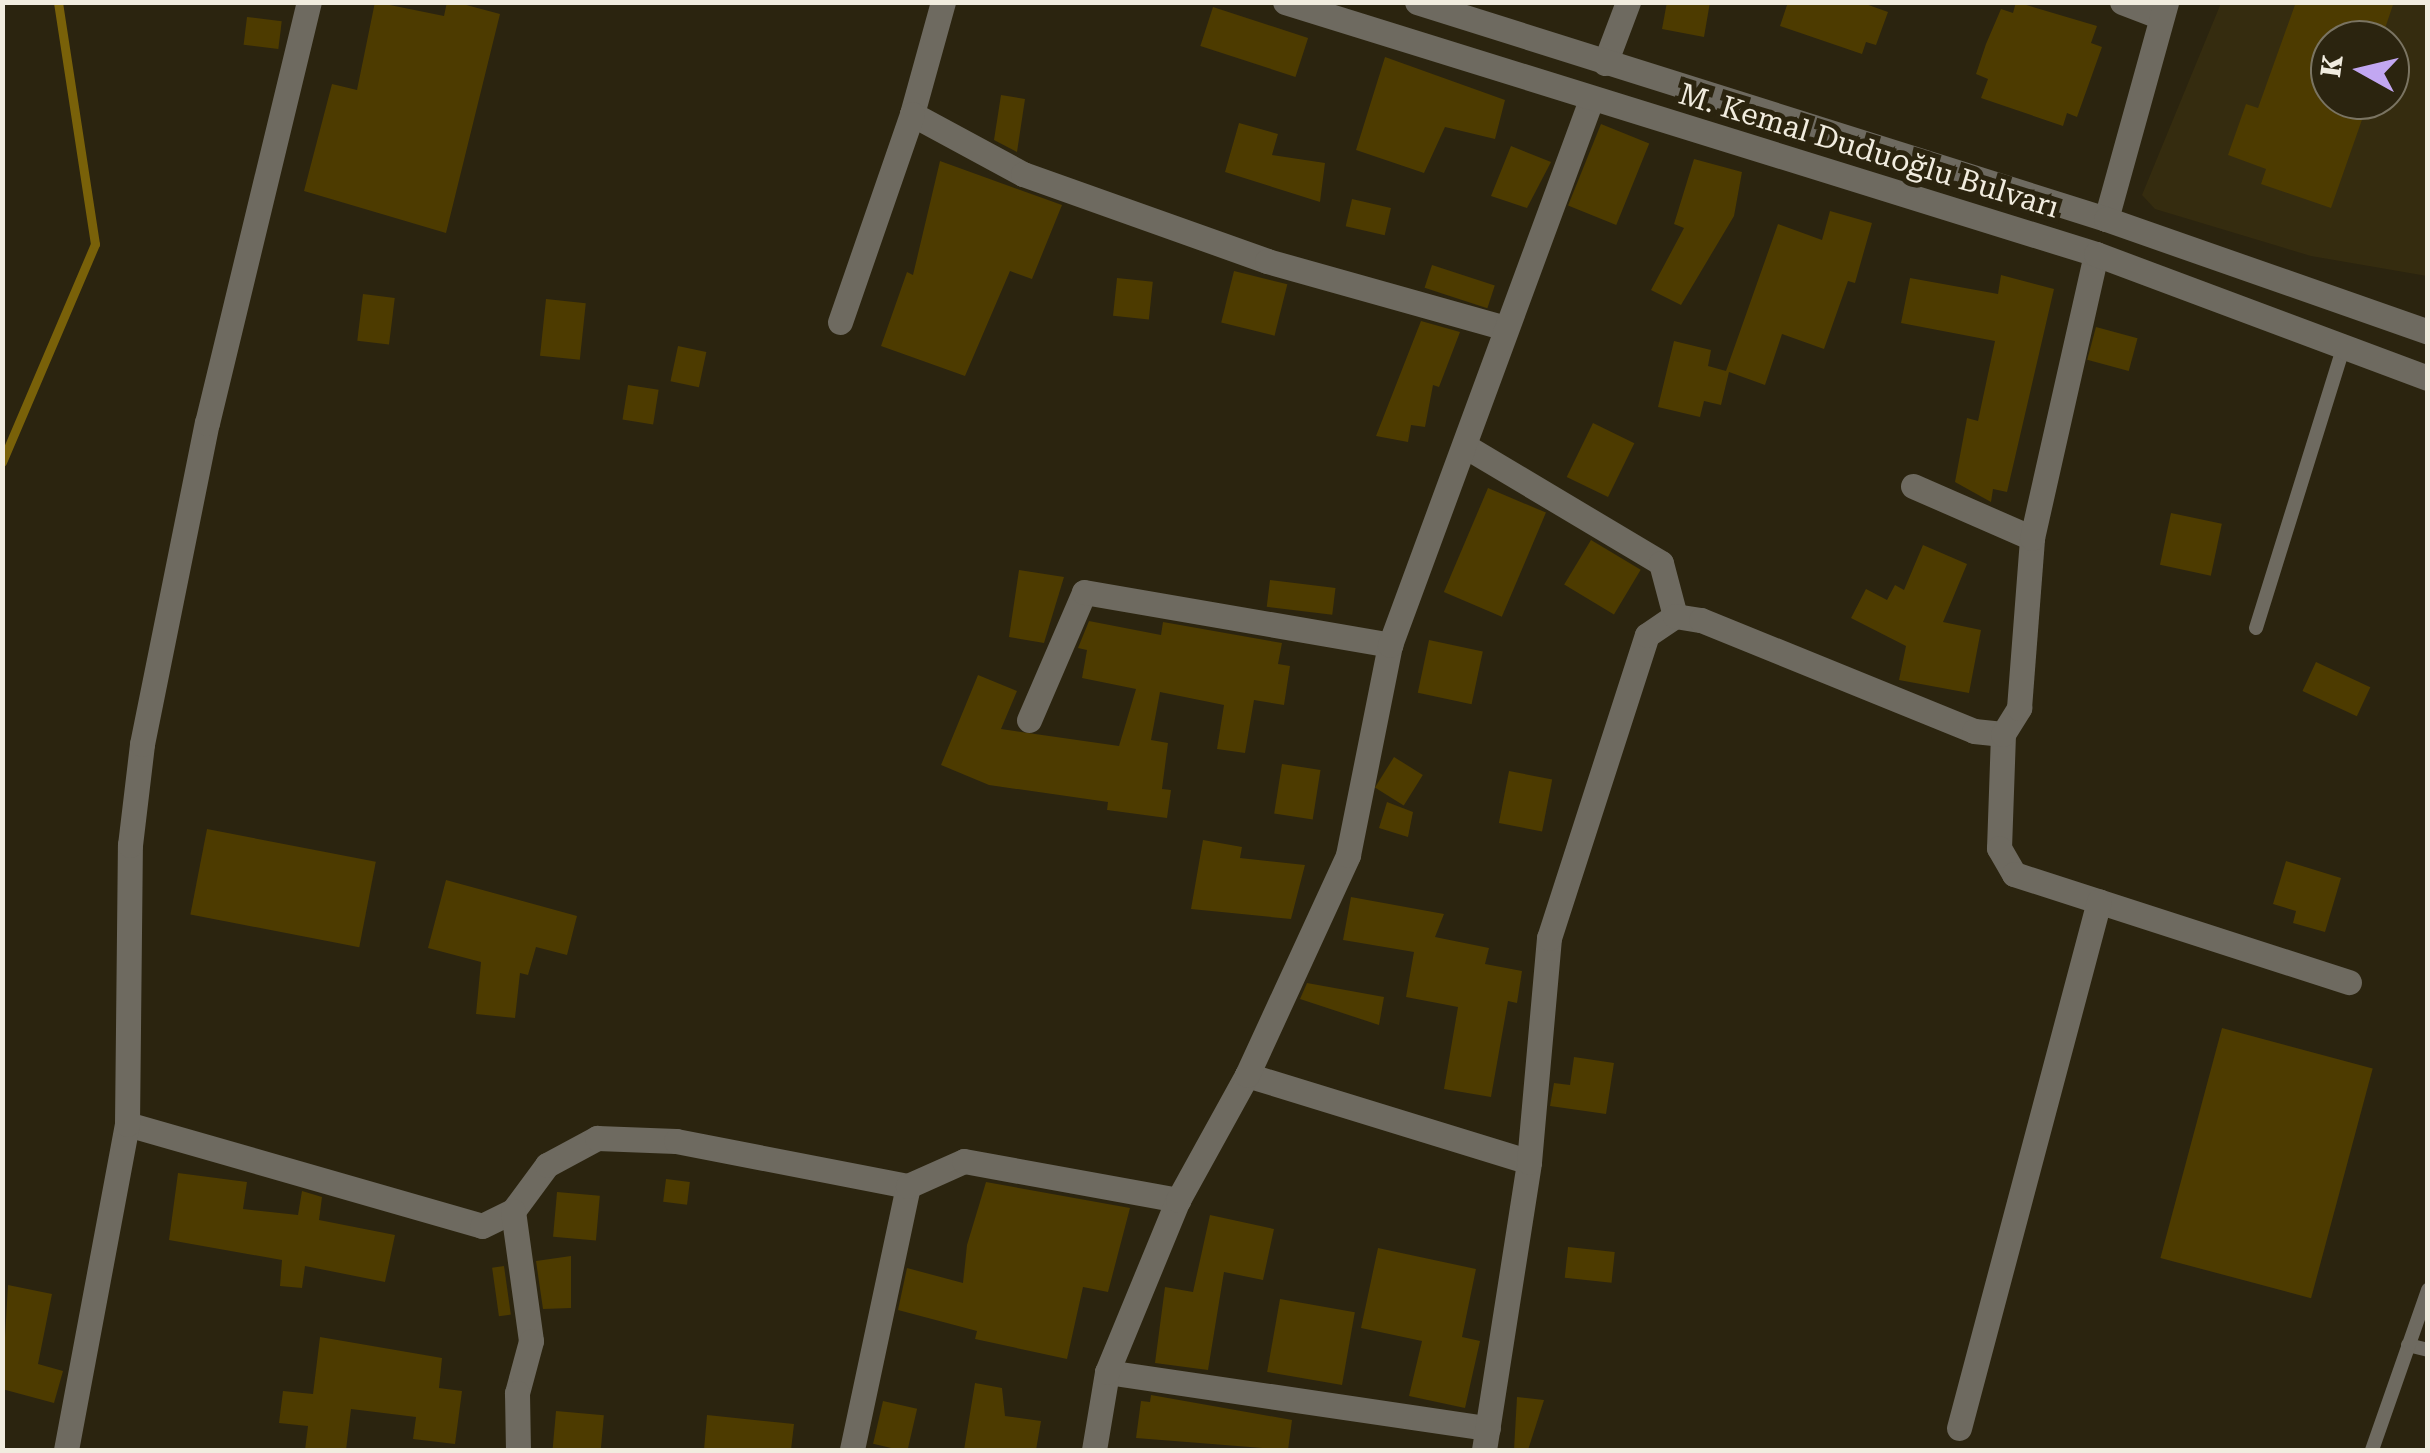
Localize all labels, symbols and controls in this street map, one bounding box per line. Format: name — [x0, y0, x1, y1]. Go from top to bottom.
north arrow — [2310, 20, 2410, 120]
text: K — [2314, 53, 2350, 79]
street label: M. Kemal Duduoğlu Bulvarı — [1675, 76, 2063, 226]

